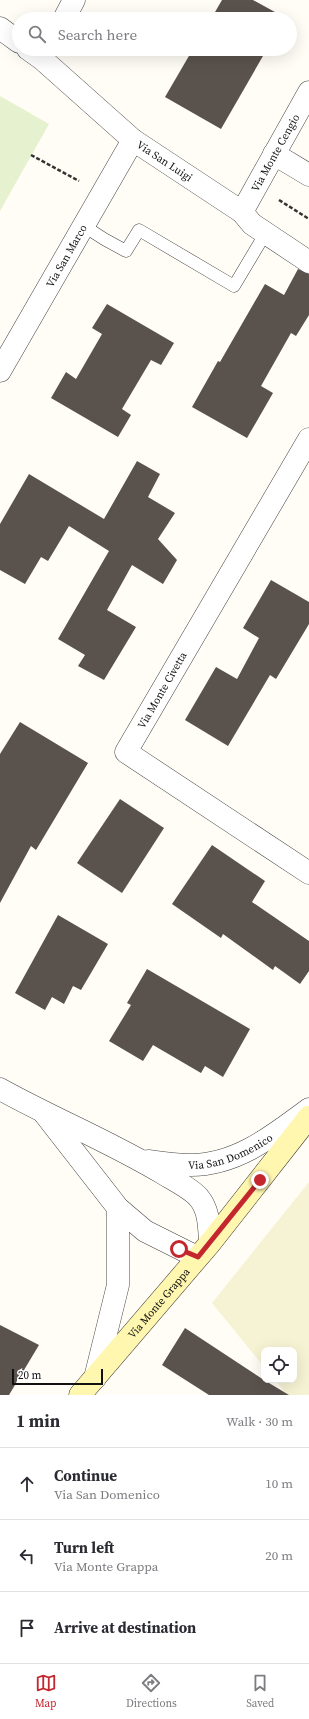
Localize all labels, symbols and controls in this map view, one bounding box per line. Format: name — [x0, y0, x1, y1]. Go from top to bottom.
search box — [12, 12, 297, 56]
icon: search — [26, 23, 48, 45]
text: Search here — [58, 24, 137, 45]
street label: Via Monte Cengio — [248, 111, 303, 195]
street label: Via San Luigi — [134, 137, 195, 185]
street label: Via San Marco — [43, 222, 91, 290]
street label: Via Monte Civetta — [134, 649, 191, 731]
street label: Via San Domenico — [188, 1130, 276, 1173]
route end — [251, 1171, 269, 1189]
route start — [170, 1240, 188, 1258]
street label: Via Monte Grappa — [125, 1265, 194, 1342]
map controls — [261, 1347, 297, 1383]
button: locate — [261, 1347, 297, 1383]
scale bar — [12, 1367, 103, 1386]
text: 20 m — [18, 1368, 41, 1383]
text: 1 min — [16, 1409, 60, 1433]
text: Walk · 30 m — [226, 1413, 293, 1430]
text: Continue — [54, 1465, 117, 1486]
icon: ahead — [16, 1473, 38, 1495]
text: 10 m — [265, 1475, 293, 1492]
text: Via San Domenico — [54, 1486, 160, 1503]
text: Turn left — [54, 1537, 114, 1558]
icon: left — [16, 1545, 38, 1567]
text: 20 m — [265, 1547, 293, 1564]
text: Via Monte Grappa — [54, 1558, 158, 1575]
icon: arrive — [16, 1617, 38, 1639]
text: Arrive at destination — [54, 1617, 196, 1638]
tab: Map — [35, 1672, 57, 1711]
tab: Directions — [126, 1672, 177, 1711]
tab: Saved — [246, 1672, 274, 1711]

